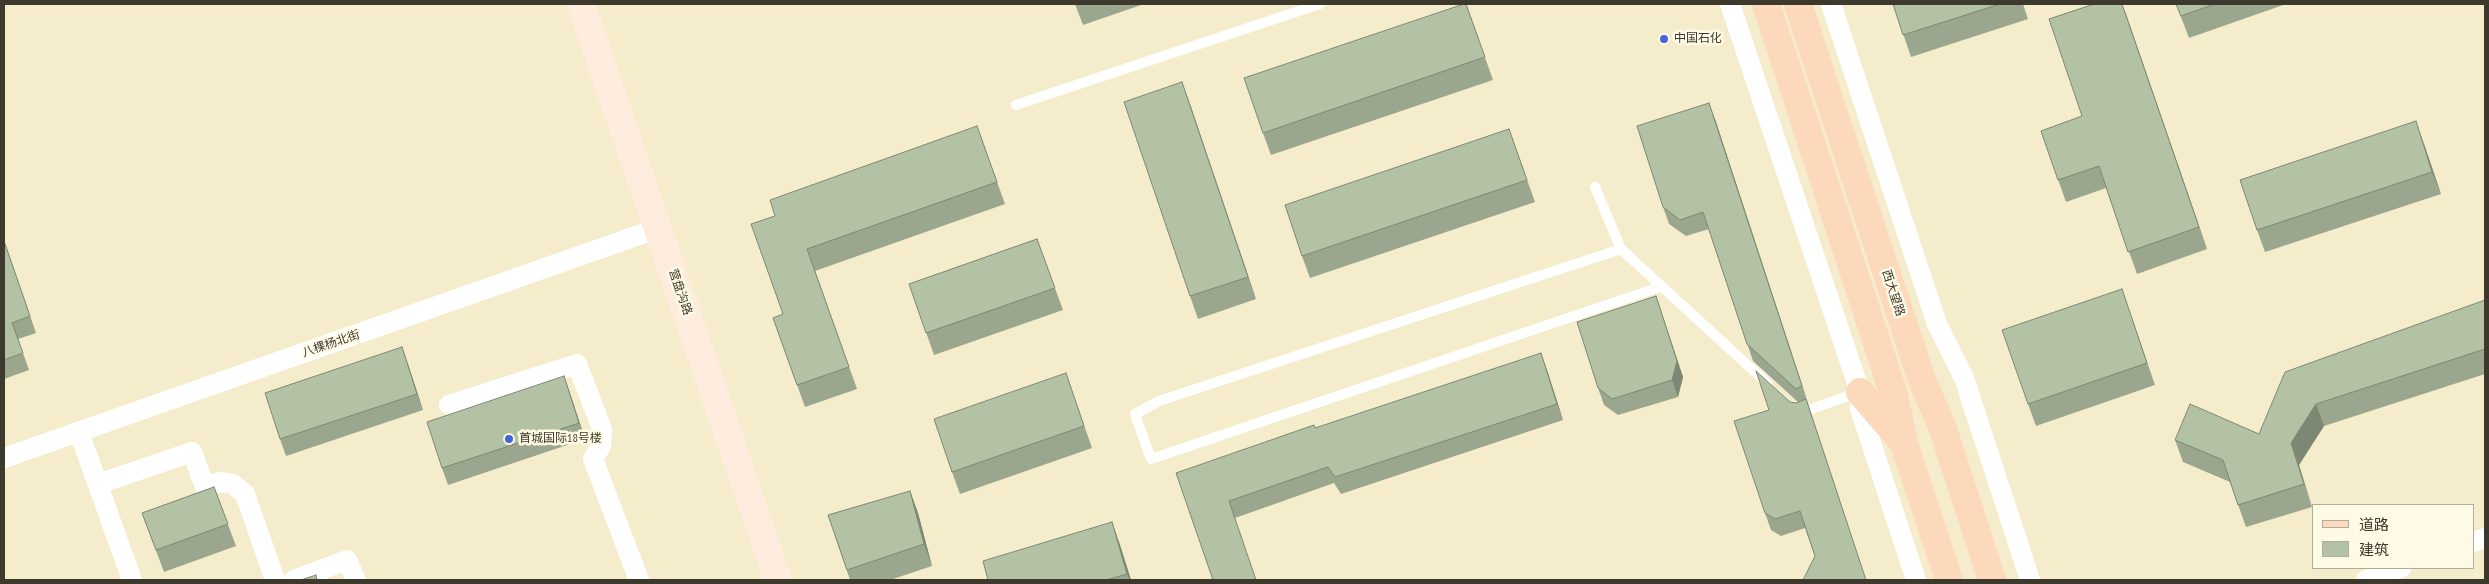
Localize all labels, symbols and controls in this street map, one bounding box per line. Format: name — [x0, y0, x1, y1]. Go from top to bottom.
place label: 中国石化 — [1674, 32, 1722, 46]
marker: 中国石化 — [1658, 33, 1670, 45]
street label: 营盘沟路 — [665, 267, 695, 317]
street label: 西大望路 — [1879, 268, 1907, 318]
street label: 八棵杨北街 — [300, 327, 362, 361]
place label: 首城国际18号楼 — [519, 432, 602, 446]
marker: 首城国际18号楼 — [503, 433, 515, 445]
legend — [2312, 504, 2474, 569]
text: 道路 — [2359, 515, 2389, 534]
text: 建筑 — [2359, 540, 2389, 559]

